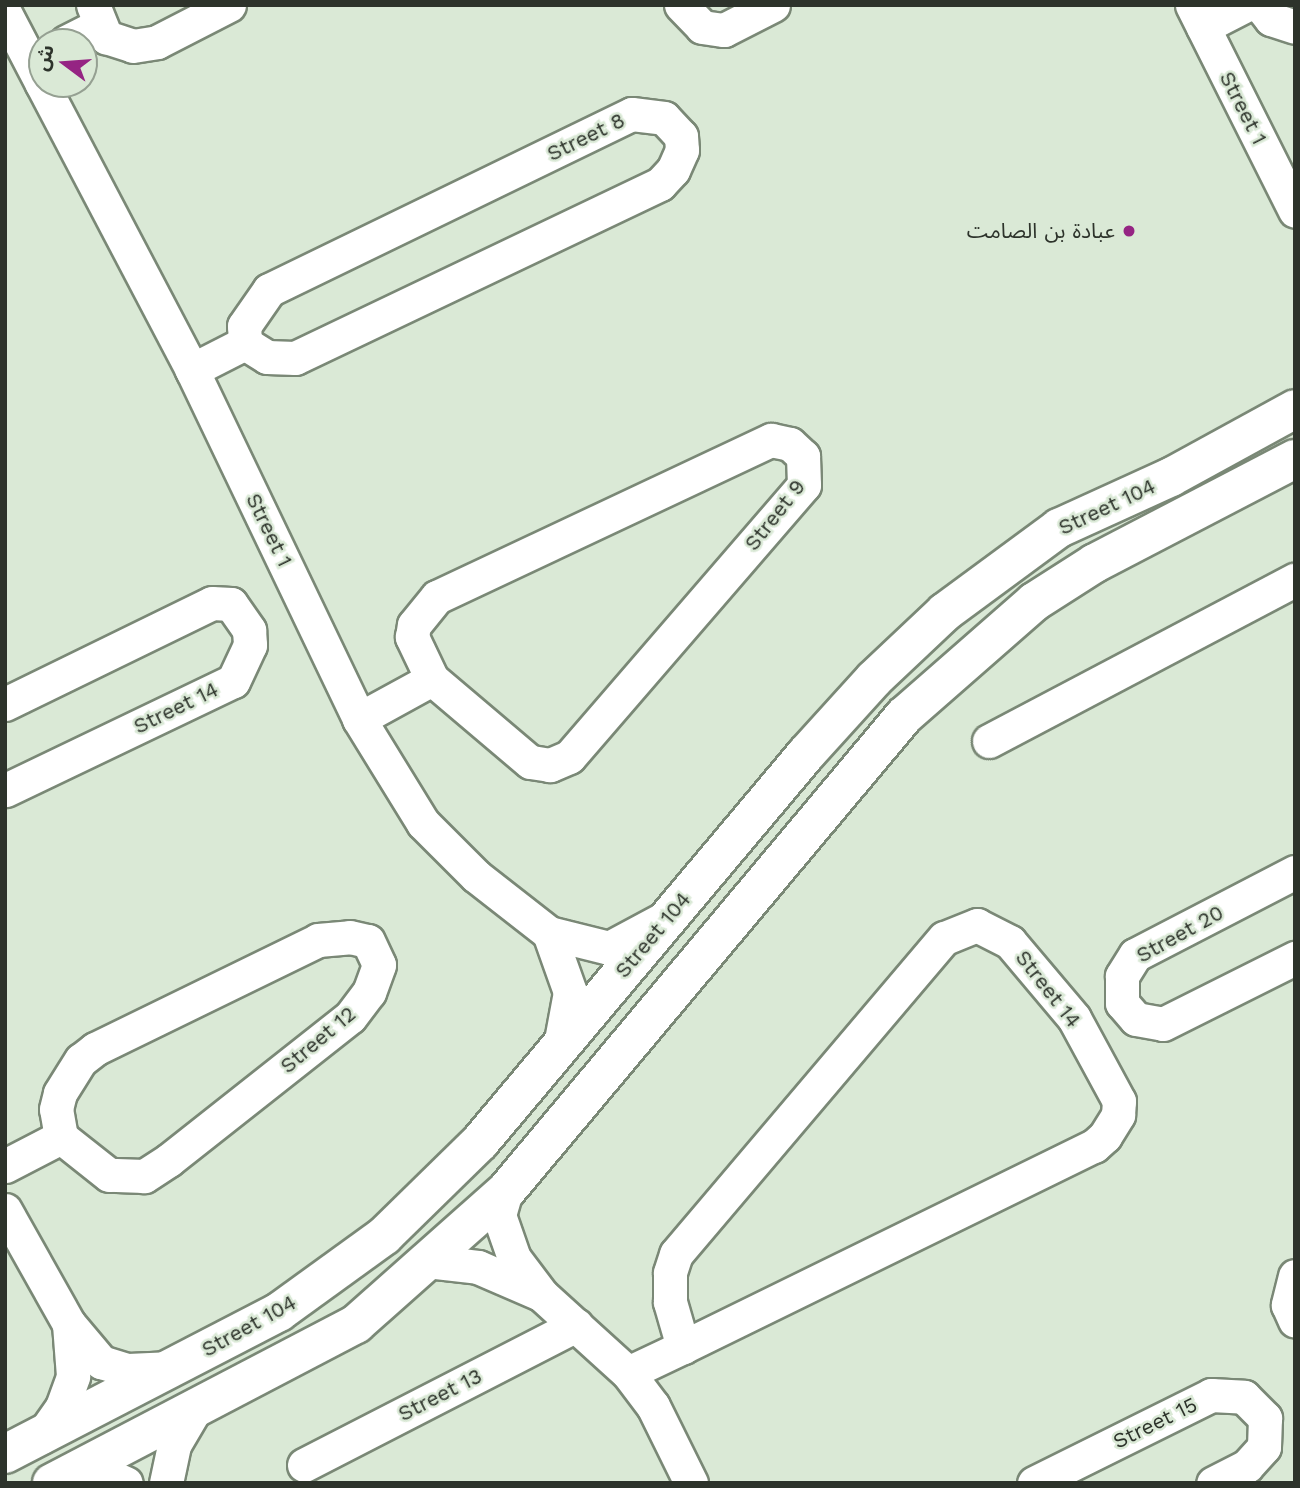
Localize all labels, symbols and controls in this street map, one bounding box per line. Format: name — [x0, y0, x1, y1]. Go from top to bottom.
north arrow — [28, 28, 98, 98]
text: ش — [30, 42, 59, 73]
street label: Street 1 — [1214, 67, 1272, 149]
street label: Street 8 — [543, 107, 629, 167]
place label: عبادة بن الصامت — [967, 218, 1115, 244]
marker: عبادة بن الصامت — [1121, 223, 1137, 239]
street label: Street 9 — [739, 474, 811, 556]
street label: Street 104 — [1054, 474, 1160, 540]
street label: Street 1 — [240, 489, 298, 571]
street label: Street 14 — [129, 677, 223, 739]
street label: Street 104 — [610, 887, 696, 983]
street label: Street 20 — [1132, 900, 1228, 968]
street label: Street 14 — [1010, 945, 1086, 1033]
street label: Street 12 — [275, 1001, 361, 1079]
street label: Street 104 — [197, 1290, 301, 1362]
street label: Street 13 — [394, 1363, 486, 1427]
street label: Street 15 — [1109, 1392, 1201, 1454]

